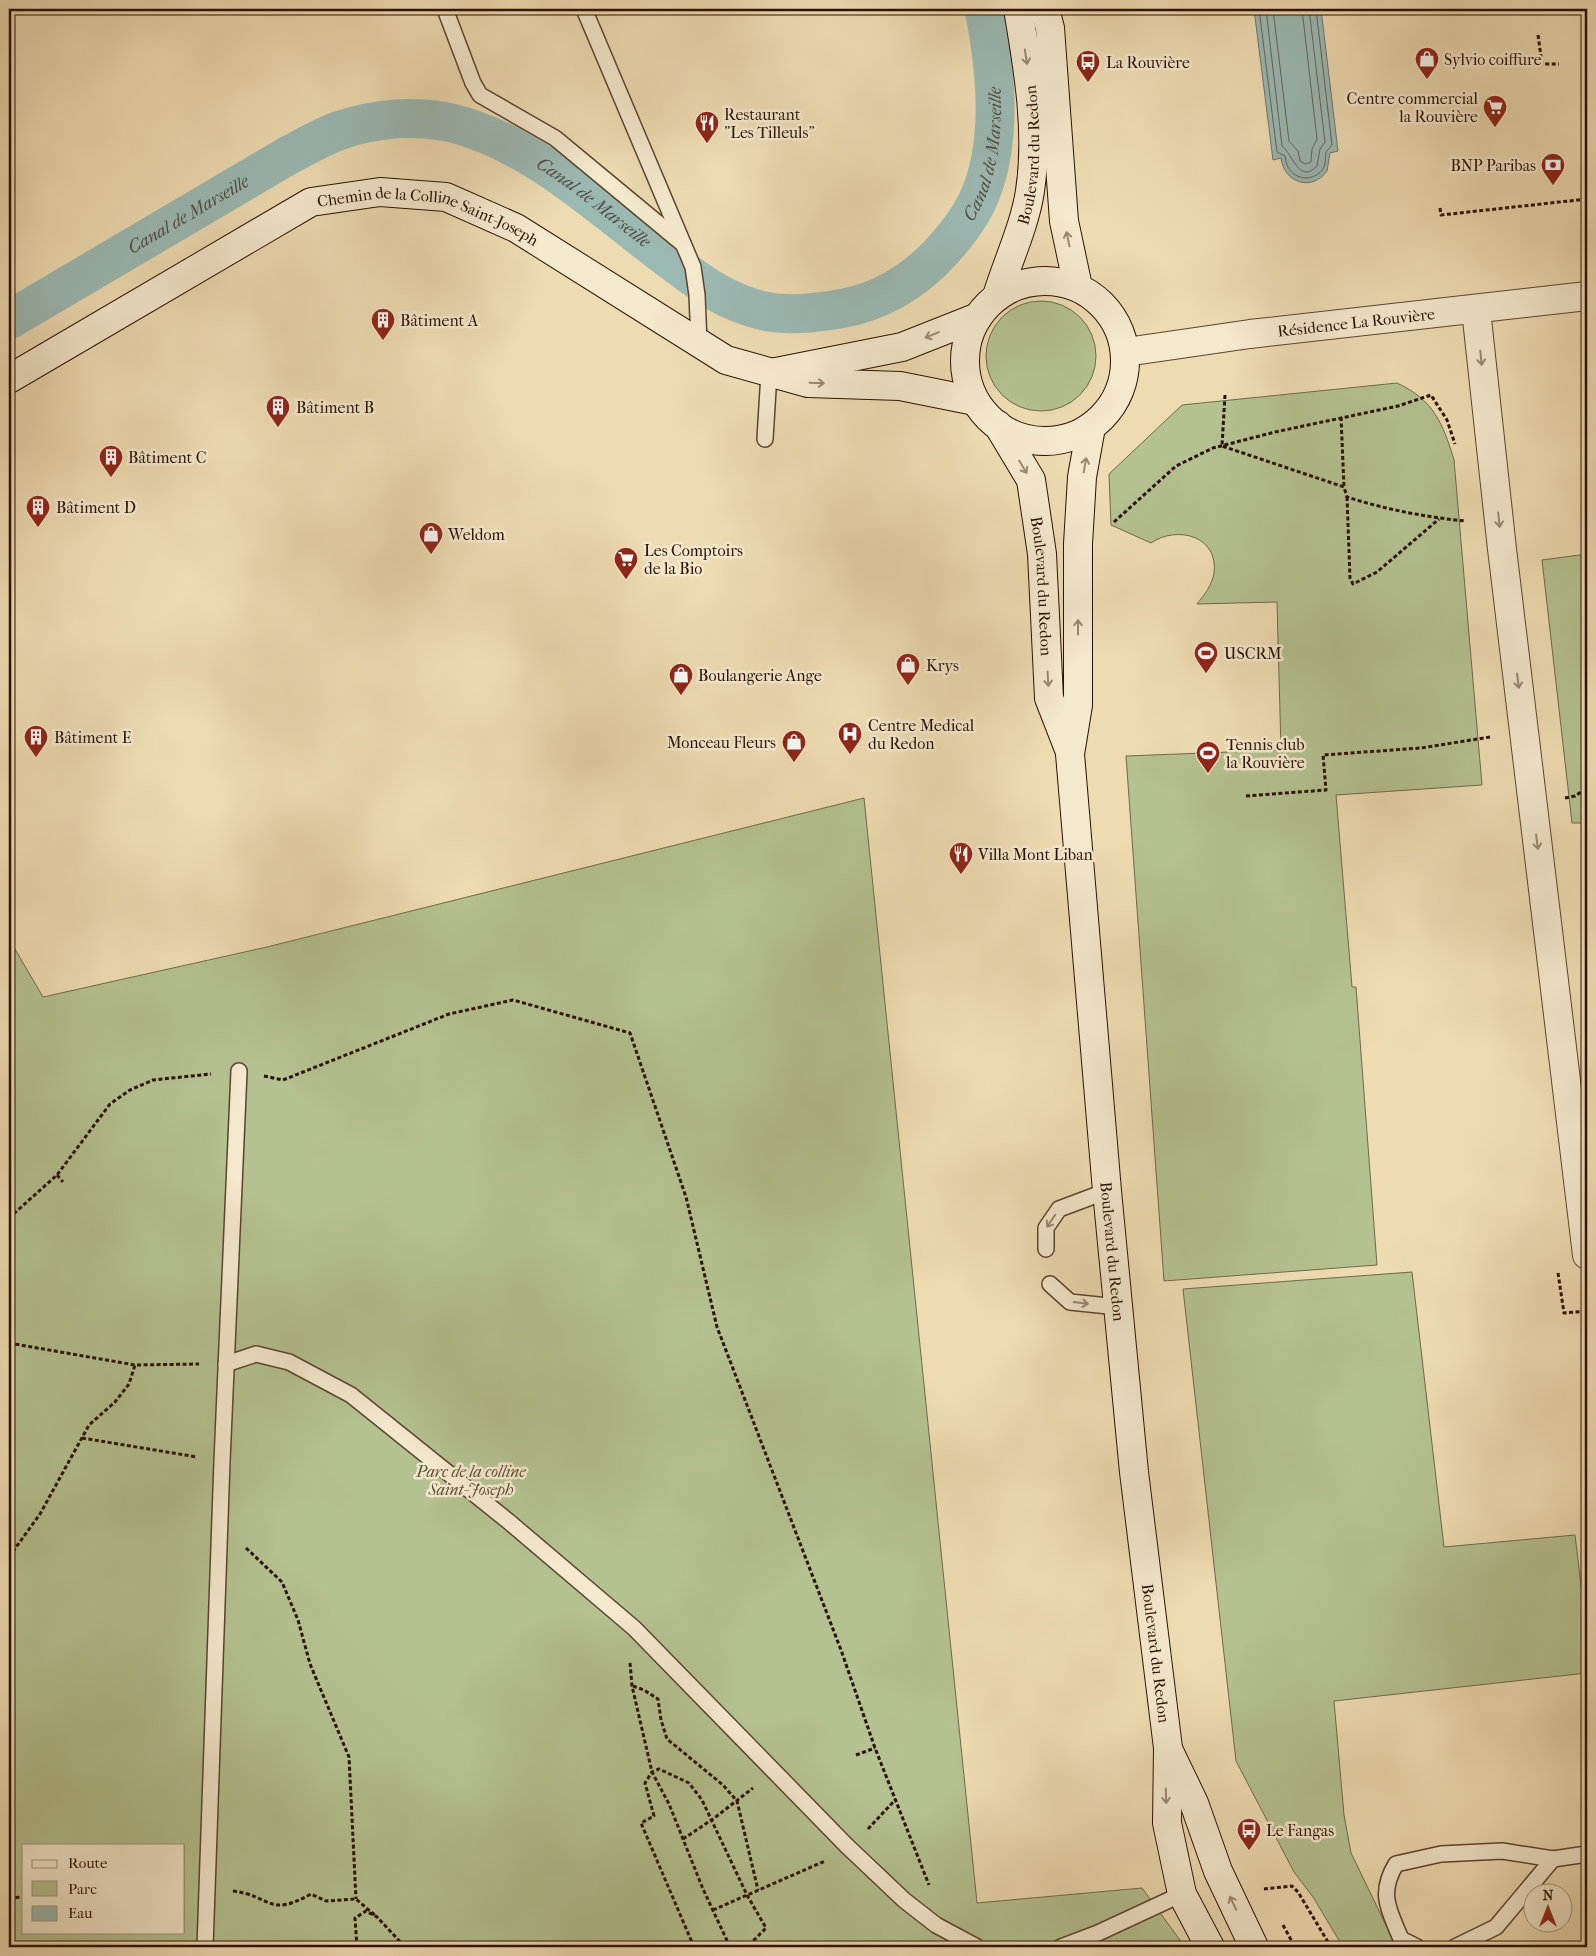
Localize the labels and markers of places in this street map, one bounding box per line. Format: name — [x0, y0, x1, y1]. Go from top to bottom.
shop icon: Sylvio coiffure — [1414, 46, 1440, 80]
bus stop icon: La Rouvière — [1075, 49, 1101, 83]
place label: Sylvio coiffure — [1444, 50, 1542, 69]
place label: La Rouvière — [1106, 53, 1190, 72]
place label: Centre commercial la Rouvière — [1346, 89, 1479, 126]
supermarket icon: Centre commercial la Rouvière — [1482, 94, 1508, 128]
place label: Restaurant "Les Tilleuls" — [724, 105, 815, 142]
restaurant icon: Restaurant "Les Tilleuls" — [694, 110, 720, 144]
bank icon: BNP Paribas — [1540, 152, 1566, 186]
place label: BNP Paribas — [1450, 156, 1536, 175]
building icon: Bâtiment A — [370, 307, 396, 341]
place label: Bâtiment A — [400, 311, 479, 330]
building icon: Bâtiment B — [265, 394, 291, 428]
place label: Bâtiment B — [296, 398, 374, 417]
building icon: Bâtiment C — [98, 444, 124, 478]
place label: Bâtiment C — [128, 448, 206, 467]
building icon: Bâtiment D — [25, 494, 51, 528]
place label: Bâtiment D — [56, 498, 136, 517]
shop icon: Weldom — [418, 521, 444, 555]
place label: Weldom — [447, 525, 506, 544]
place label: Les Comptoirs de la Bio — [644, 541, 743, 578]
supermarket icon: Les Comptoirs de la Bio — [613, 546, 639, 580]
sports icon: USCRM — [1193, 640, 1219, 674]
place label: USCRM — [1224, 644, 1282, 663]
shop icon: Krys — [895, 652, 921, 686]
place label: Krys — [926, 656, 959, 675]
shop icon: Boulangerie Ange — [668, 662, 694, 696]
place label: Boulangerie Ange — [698, 666, 822, 685]
place label: Centre Medical du Redon — [868, 716, 975, 753]
hospital icon: Centre Medical du Redon — [837, 721, 863, 755]
building icon: Bâtiment E — [23, 724, 49, 758]
place label: Bâtiment E — [54, 728, 132, 747]
shop icon: Monceau Fleurs — [781, 729, 807, 763]
place label: Monceau Fleurs — [667, 733, 776, 752]
place label: Tennis club la Rouvière — [1225, 735, 1305, 772]
sports icon: Tennis club la Rouvière — [1195, 740, 1221, 774]
restaurant icon: Villa Mont Liban — [948, 841, 974, 875]
place label: Villa Mont Liban — [977, 845, 1094, 864]
bus stop icon: Le Fangas — [1236, 1817, 1262, 1851]
place label: Le Fangas — [1266, 1821, 1334, 1840]

